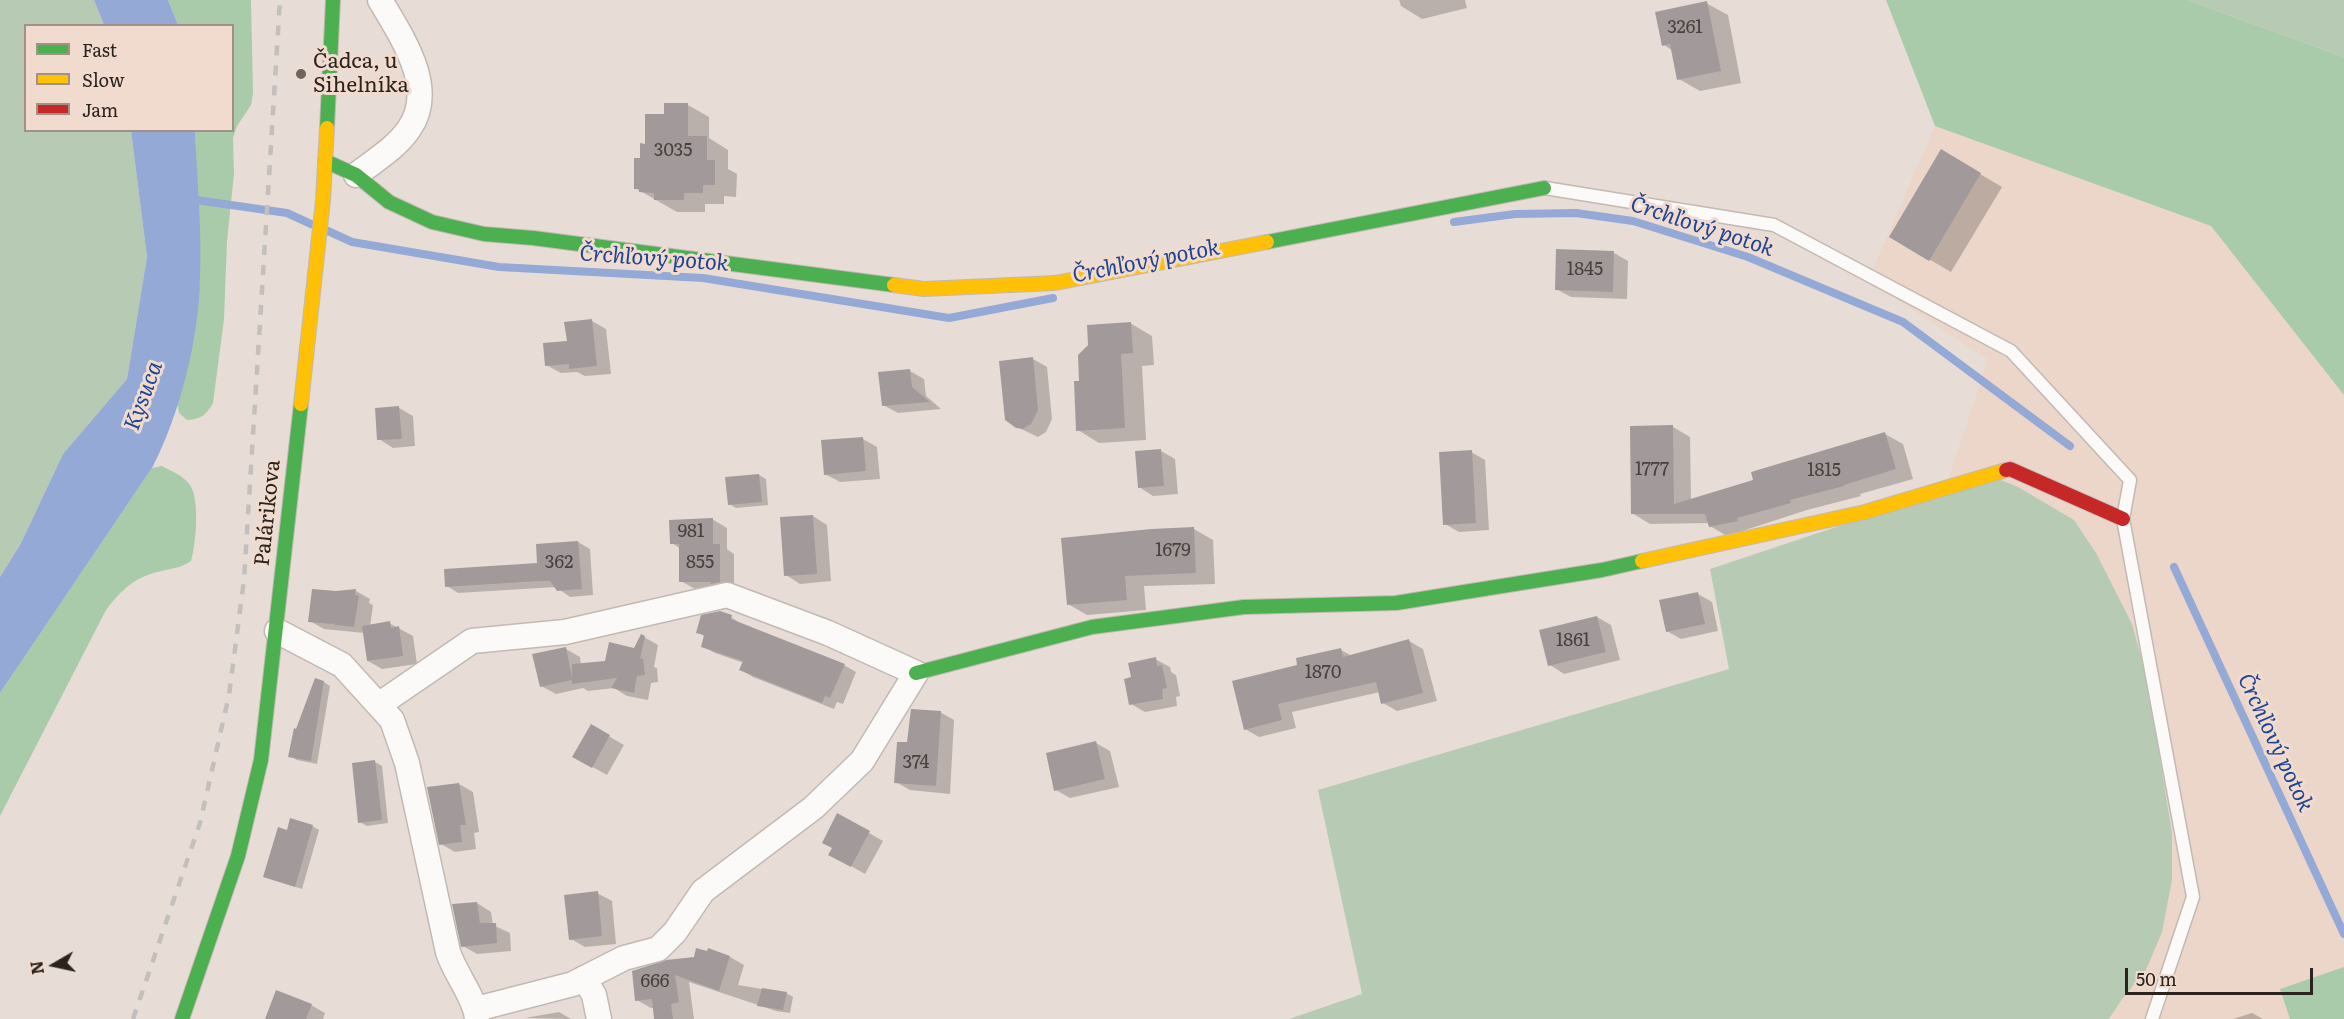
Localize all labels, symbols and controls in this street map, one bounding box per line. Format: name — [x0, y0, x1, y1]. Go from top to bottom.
house number: 3261 — [1667, 17, 1703, 39]
legend — [24, 24, 234, 132]
text: Fast — [82, 36, 117, 63]
place label: Čadca, u Sihelníka — [313, 49, 409, 99]
text: Slow — [82, 66, 124, 93]
marker: Čadca, u Sihelníka — [294, 67, 308, 81]
text: Jam — [82, 96, 118, 123]
house number: 3035 — [654, 140, 692, 162]
water label: Črchľový potok — [1627, 191, 1777, 263]
water label: Črchľový potok — [1070, 235, 1222, 289]
water label: Črchľový potok — [579, 241, 729, 277]
house number: 1845 — [1567, 259, 1603, 281]
water label: Kysuca — [119, 358, 169, 434]
street label: Palárikova — [250, 458, 286, 568]
house number: 1777 — [1635, 459, 1669, 481]
house number: 1815 — [1807, 460, 1841, 482]
house number: 981 — [678, 521, 704, 543]
house number: 1679 — [1155, 540, 1191, 562]
house number: 362 — [545, 552, 573, 574]
house number: 855 — [686, 552, 714, 574]
house number: 1861 — [1556, 630, 1590, 652]
house number: 1870 — [1305, 662, 1341, 684]
water label: Črchľový potok — [2231, 670, 2319, 816]
house number: 374 — [903, 752, 929, 774]
north arrow — [24, 935, 84, 995]
scale bar — [2128, 956, 2316, 994]
text: N — [23, 959, 49, 976]
text: 50 m — [2136, 965, 2177, 992]
house number: 666 — [641, 971, 669, 993]

